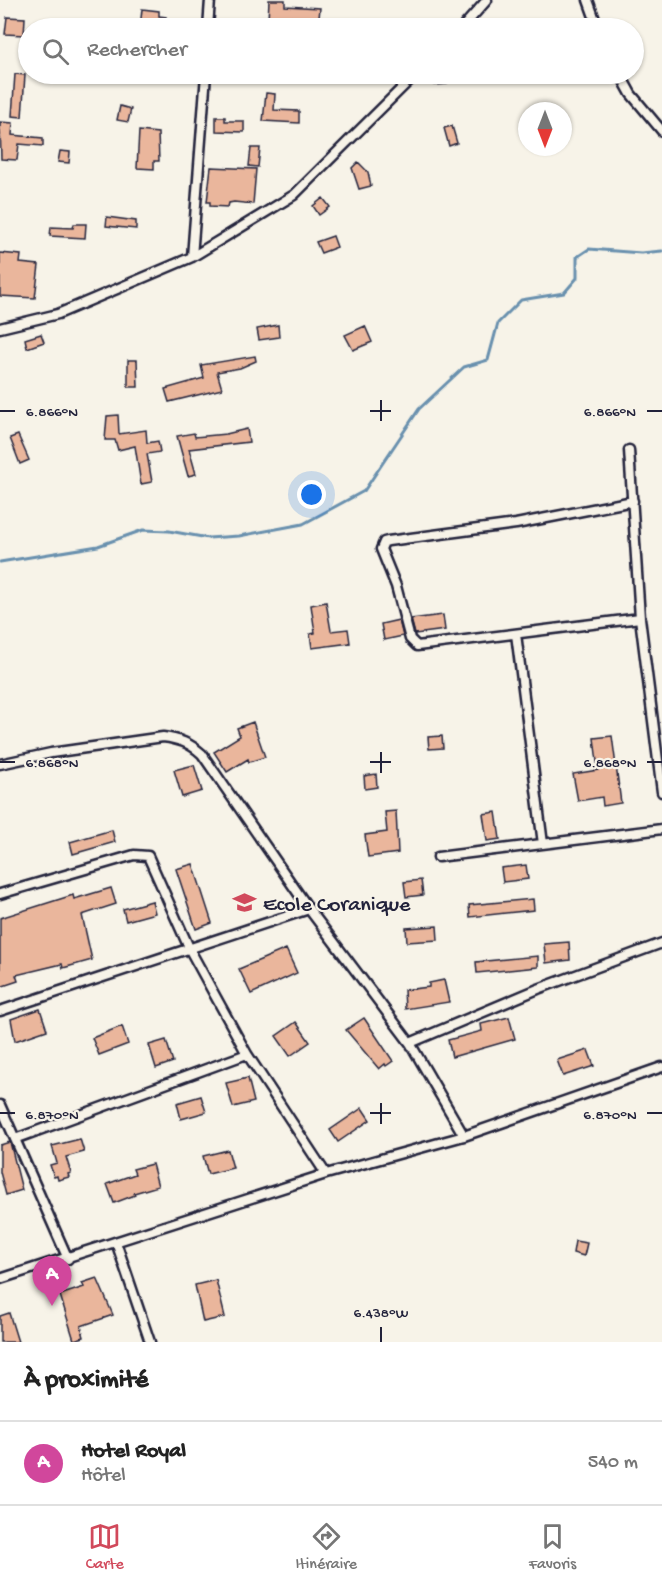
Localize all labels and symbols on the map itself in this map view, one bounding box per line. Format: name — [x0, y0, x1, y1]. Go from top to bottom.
north arrow — [518, 102, 572, 156]
text: 6.866°N — [26, 404, 78, 422]
text: 6.866°N — [584, 404, 636, 422]
your location — [297, 480, 326, 509]
text: 6.868°N — [26, 755, 79, 773]
text: 6.868°N — [584, 755, 637, 773]
school or university icon: Ecole Coranique — [232, 889, 258, 915]
place label: Ecole Coranique — [263, 893, 411, 919]
text: 6.870°N — [25, 1107, 79, 1125]
text: 6.870°N — [583, 1107, 637, 1125]
pin: A — [32, 1256, 72, 1306]
text: 6.438°W — [354, 1305, 409, 1323]

